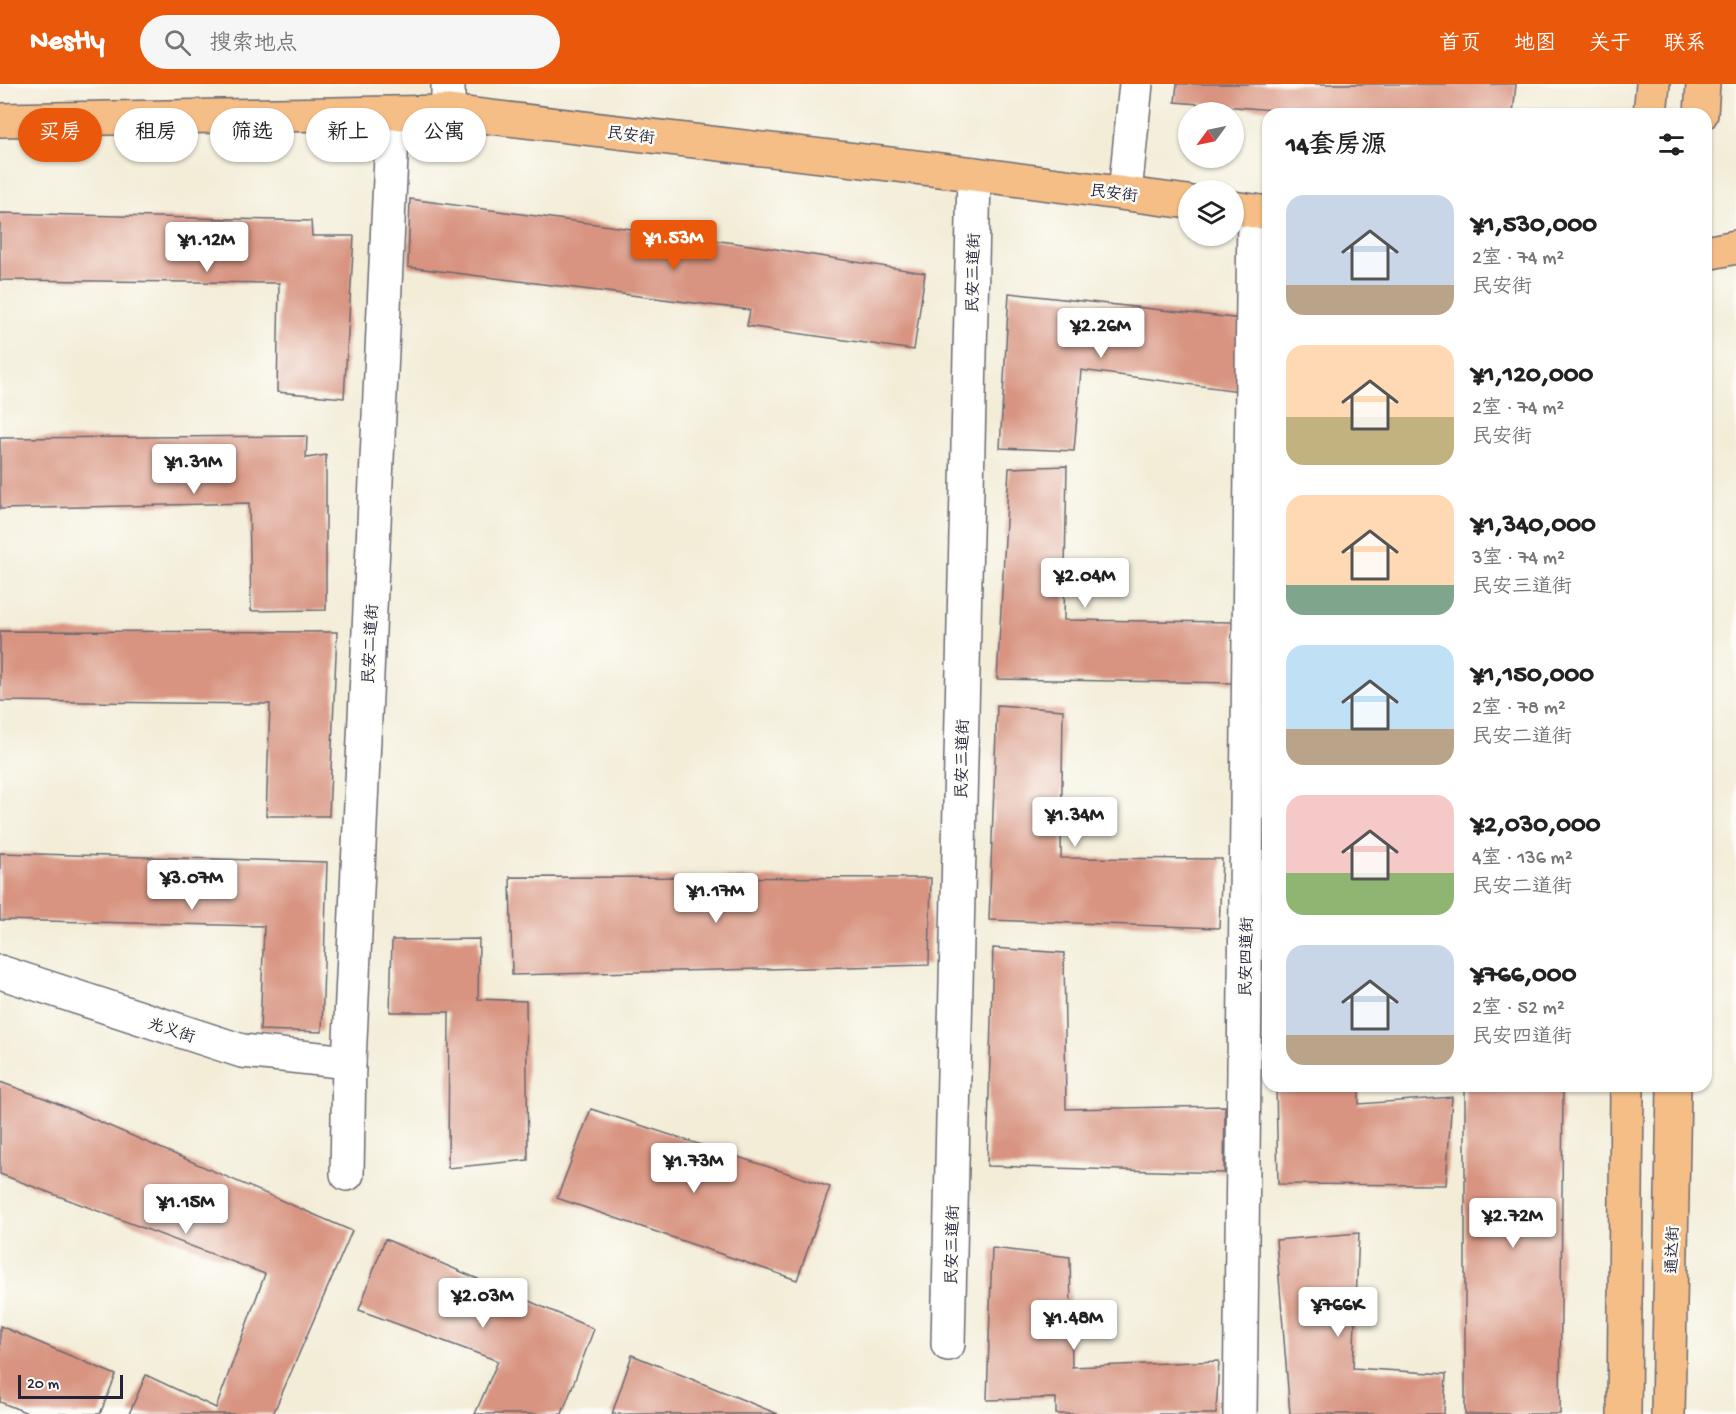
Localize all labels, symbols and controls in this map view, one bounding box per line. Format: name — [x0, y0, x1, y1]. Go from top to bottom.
search box — [140, 15, 560, 69]
text: Nestly — [30, 26, 104, 59]
icon: search — [161, 26, 194, 59]
text: 搜索地点 — [209, 32, 297, 58]
text: 首页 — [1439, 33, 1481, 58]
text: 地图 — [1514, 33, 1556, 58]
text: 关于 — [1589, 33, 1631, 58]
text: 联系 — [1664, 33, 1706, 58]
north arrow — [1178, 102, 1244, 168]
map controls — [1178, 102, 1244, 246]
chip: 买房 — [18, 108, 102, 162]
chip: 租房 — [114, 108, 198, 162]
chip: 筛选 — [210, 108, 294, 162]
chip: 新上 — [306, 108, 390, 162]
chip: 公寓 — [402, 108, 486, 162]
street label: 民安街 — [606, 124, 656, 150]
icon: filters — [1655, 128, 1688, 161]
text: 14套房源 — [1286, 132, 1387, 163]
button: layers — [1178, 180, 1244, 246]
street label: 民安街 — [1089, 182, 1139, 208]
text: ¥1,530,000 — [1472, 211, 1597, 242]
icon: home — [1334, 219, 1406, 291]
pin: ¥1.53M — [625, 220, 723, 271]
pin: ¥1.12M — [158, 222, 256, 273]
text: ¥1.53M — [645, 228, 703, 251]
text: ¥1.12M — [179, 230, 235, 253]
street label: 民安三道街 — [964, 233, 986, 313]
text: 2室 · 74 m² — [1472, 248, 1564, 271]
text: 民安街 — [1472, 277, 1532, 300]
pin: ¥2.26M — [1052, 308, 1150, 359]
text: ¥2.26M — [1071, 316, 1131, 339]
text: ¥1,120,000 — [1472, 361, 1593, 392]
icon: home — [1334, 369, 1406, 441]
text: 2室 · 74 m² — [1472, 398, 1564, 421]
text: 民安街 — [1472, 427, 1532, 450]
pin: ¥1.31M — [145, 444, 243, 495]
text: ¥1.31M — [166, 452, 222, 475]
text: ¥1,340,000 — [1472, 511, 1596, 542]
icon: home — [1334, 519, 1406, 591]
text: 3室 · 74 m² — [1472, 548, 1565, 571]
pin: ¥2.04M — [1036, 558, 1134, 609]
text: ¥2.04M — [1055, 566, 1115, 589]
text: 民安三道街 — [1472, 577, 1572, 600]
street label: 民安二道街 — [360, 604, 384, 685]
text: ¥1,150,000 — [1472, 661, 1594, 692]
icon: home — [1334, 669, 1406, 741]
text: 2室 · 78 m² — [1472, 698, 1566, 721]
street label: 民安三道街 — [953, 719, 975, 799]
text: 民安二道街 — [1472, 727, 1572, 750]
pin: ¥1.34M — [1026, 797, 1124, 848]
text: ¥1.34M — [1046, 805, 1104, 828]
text: ¥2,030,000 — [1472, 811, 1600, 842]
icon: home — [1334, 819, 1406, 891]
text: 4室 · 136 m² — [1472, 848, 1573, 871]
pin: ¥3.07M — [143, 860, 241, 911]
text: ¥3.07M — [161, 868, 223, 891]
pin: ¥1.17M — [667, 873, 765, 924]
text: 民安二道街 — [1472, 877, 1572, 900]
text: ¥1.17M — [688, 881, 744, 904]
street label: 民安四道街 — [1237, 917, 1259, 997]
text: ¥766,000 — [1472, 961, 1576, 992]
icon: home — [1334, 969, 1406, 1041]
text: 2室 · 52 m² — [1472, 998, 1565, 1021]
street label: 光义街 — [145, 1015, 197, 1049]
text: 民安四道街 — [1472, 1027, 1572, 1050]
pin: ¥1.73M — [645, 1143, 743, 1194]
text: ¥1.73M — [665, 1151, 723, 1174]
pin: ¥1.15M — [137, 1184, 235, 1235]
text: ¥1.15M — [158, 1192, 214, 1215]
pin: ¥2.72M — [1464, 1198, 1562, 1249]
street label: 民安三道街 — [943, 1205, 965, 1285]
text: ¥2.72M — [1483, 1206, 1543, 1229]
street label: 通达街 — [1664, 1226, 1684, 1274]
pin: ¥2.03M — [434, 1278, 532, 1329]
text: ¥2.03M — [453, 1286, 513, 1309]
pin: ¥766K — [1296, 1287, 1380, 1338]
text: ¥766K — [1313, 1295, 1363, 1318]
pin: ¥1.48M — [1025, 1300, 1123, 1351]
text: ¥1.48M — [1045, 1308, 1103, 1331]
scale bar — [18, 1372, 123, 1400]
text: 20 m — [27, 1376, 59, 1395]

